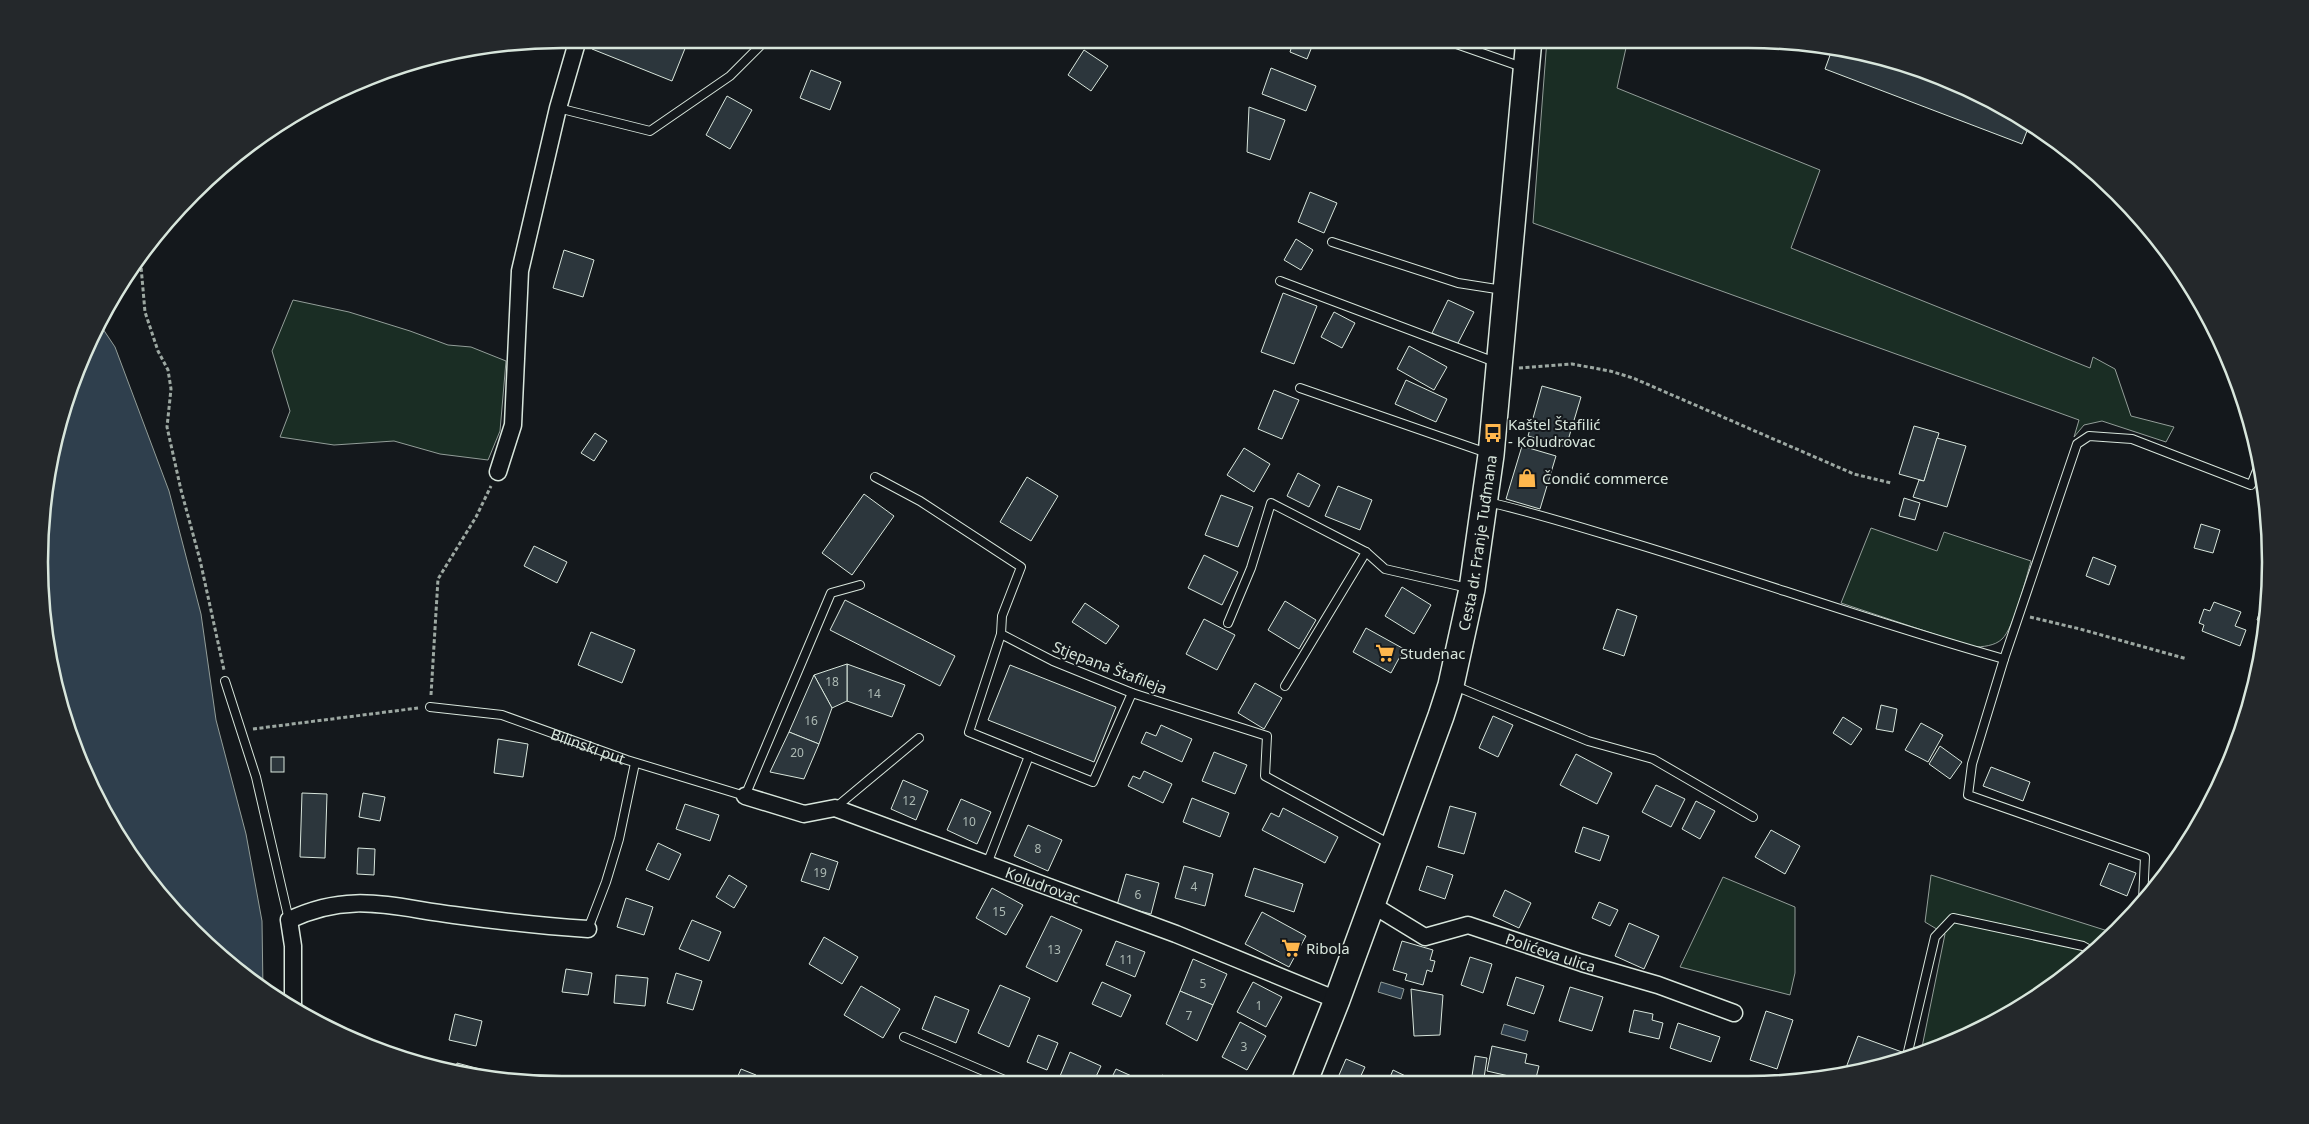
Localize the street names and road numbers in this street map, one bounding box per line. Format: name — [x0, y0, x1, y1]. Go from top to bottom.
street label: Cesta dr. Franje Tuđmana — [1453, 454, 1501, 633]
street label: Stjepana Štafileja — [1050, 636, 1170, 698]
street label: Bilinski put — [548, 723, 629, 769]
street label: Koludrovac — [1003, 862, 1083, 908]
street label: Polićeva ulica — [1503, 928, 1598, 976]

